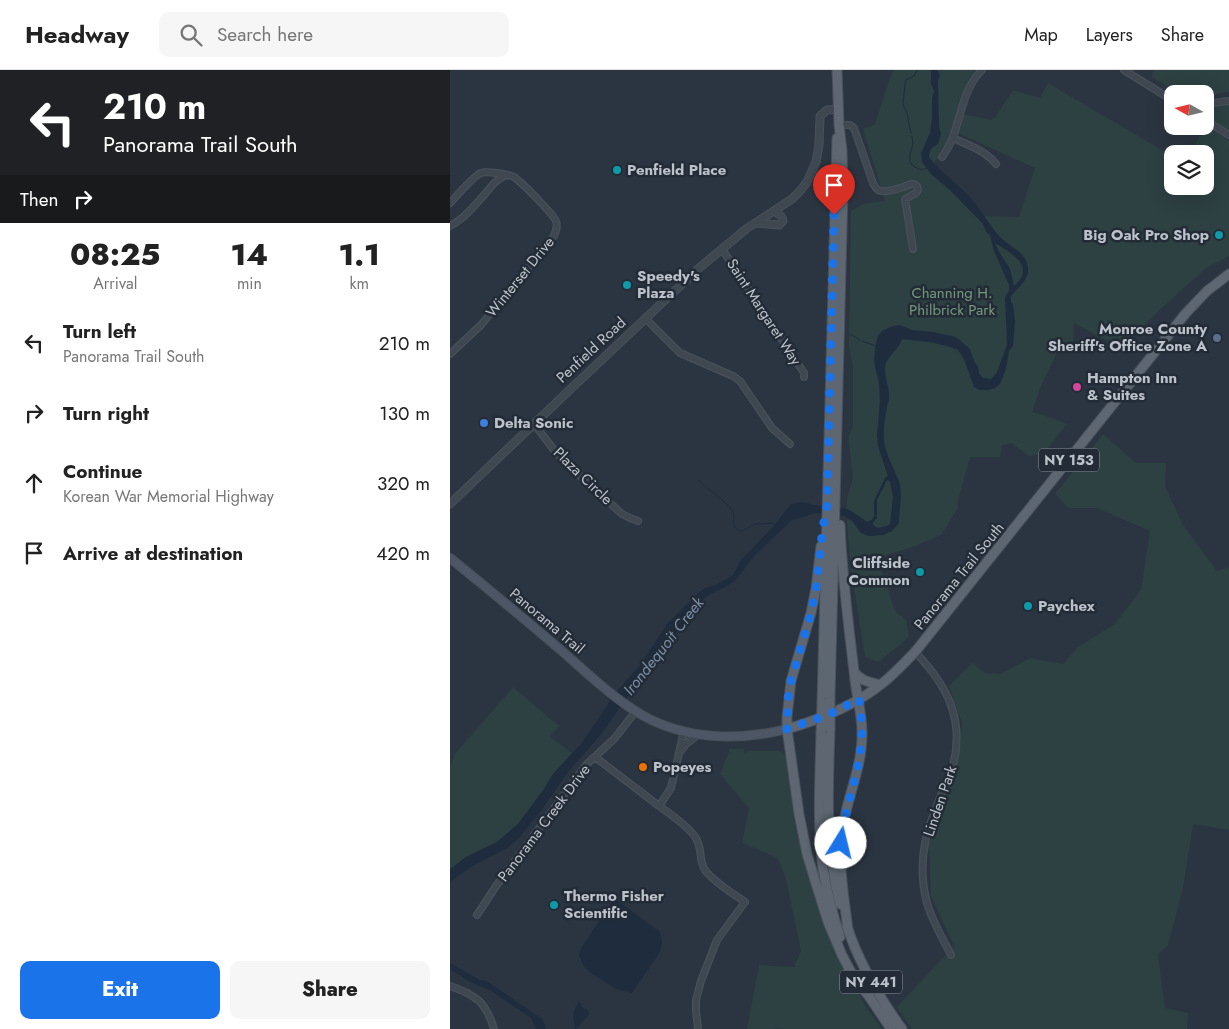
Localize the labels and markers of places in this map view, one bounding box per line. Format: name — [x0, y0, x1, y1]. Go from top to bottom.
place label: Penfield Place — [627, 159, 727, 181]
marker: Penfield Place — [611, 164, 623, 176]
pin — [813, 164, 855, 215]
place label: Big Oak Pro Shop — [1083, 224, 1209, 246]
marker: Big Oak Pro Shop — [1213, 229, 1225, 241]
place label: Speedy's Plaza — [637, 265, 700, 304]
marker: Speedy's Plaza — [621, 279, 633, 291]
place label: Monroe County Sheriff's Office Zone A — [1048, 318, 1208, 357]
marker: Monroe County Sheriff's Office Zone A — [1211, 332, 1223, 344]
place label: Hampton Inn & Suites — [1087, 367, 1177, 406]
marker: Hampton Inn & Suites — [1071, 381, 1083, 393]
place label: Delta Sonic — [494, 412, 573, 434]
marker: Delta Sonic — [478, 417, 490, 429]
place label: Cliffside Common — [849, 552, 910, 591]
marker: Cliffside Common — [914, 566, 926, 578]
place label: Paychex — [1038, 595, 1095, 617]
marker: Paychex — [1022, 600, 1034, 612]
place label: Popeyes — [653, 756, 712, 778]
marker: Popeyes — [637, 761, 649, 773]
place label: Thermo Fisher Scientific — [564, 885, 665, 924]
marker: Thermo Fisher Scientific — [548, 899, 560, 911]

